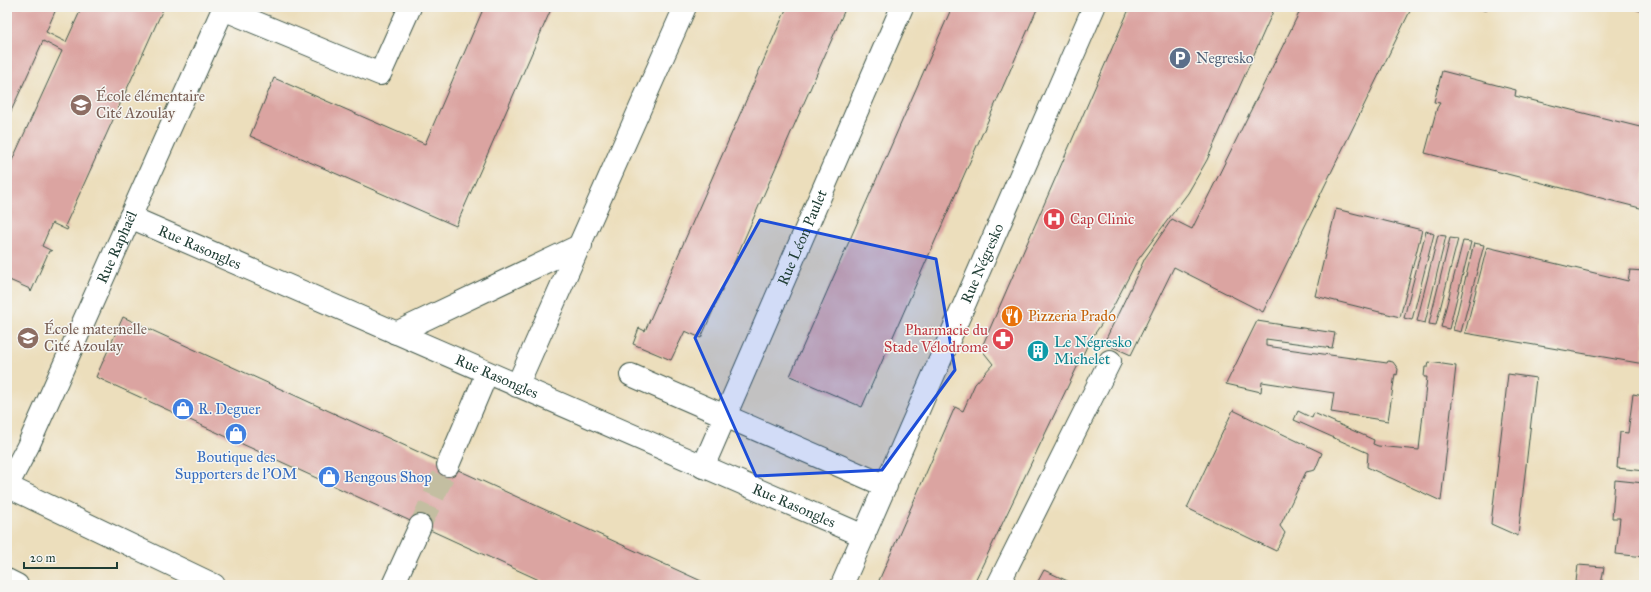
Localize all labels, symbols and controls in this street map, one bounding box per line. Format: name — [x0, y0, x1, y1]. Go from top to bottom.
parking icon: Negresko — [1167, 45, 1193, 71]
place label: Negresko — [1196, 49, 1254, 67]
place label: École élémentaire Cité Azoulay — [96, 86, 205, 122]
school or university icon: École élémentaire Cité Azoulay — [68, 92, 94, 118]
street label: Rue Léon Paulet — [774, 186, 831, 288]
hospital icon: Cap Clinic — [1041, 206, 1067, 232]
street label: Rue Raphaël — [93, 207, 141, 286]
place label: Cap Clinic — [1070, 210, 1134, 228]
street label: Rue Négresko — [957, 220, 1008, 306]
street label: Rue Rasongles — [155, 221, 244, 273]
restaurant icon: Pizzeria Prado — [999, 303, 1025, 329]
place label: Pizzeria Prado — [1028, 307, 1116, 325]
place label: École maternelle Cité Azoulay — [44, 319, 147, 355]
place label: Pharmacie du Stade Vélodrome — [884, 321, 988, 356]
school or university icon: École maternelle Cité Azoulay — [15, 325, 41, 351]
pharmacy icon: Pharmacie du Stade Vélodrome — [990, 326, 1016, 352]
place label: Le Négresko Michelet — [1054, 333, 1132, 368]
building icon: Le Négresko Michelet — [1025, 338, 1051, 364]
street label: Rue Rasongles — [453, 350, 541, 402]
shop icon: R. Deguer — [170, 396, 196, 422]
place label: R. Deguer — [198, 400, 261, 418]
shop icon: Boutique des Supporters de l'OM — [223, 421, 249, 447]
place label: Boutique des Supporters de l'OM — [175, 448, 297, 483]
shop icon: Bengous Shop — [316, 464, 342, 490]
place label: Bengous Shop — [344, 468, 432, 486]
street label: Rue Rasongles — [750, 480, 838, 532]
scale bar — [24, 544, 117, 570]
text: 20 m — [30, 551, 56, 565]

